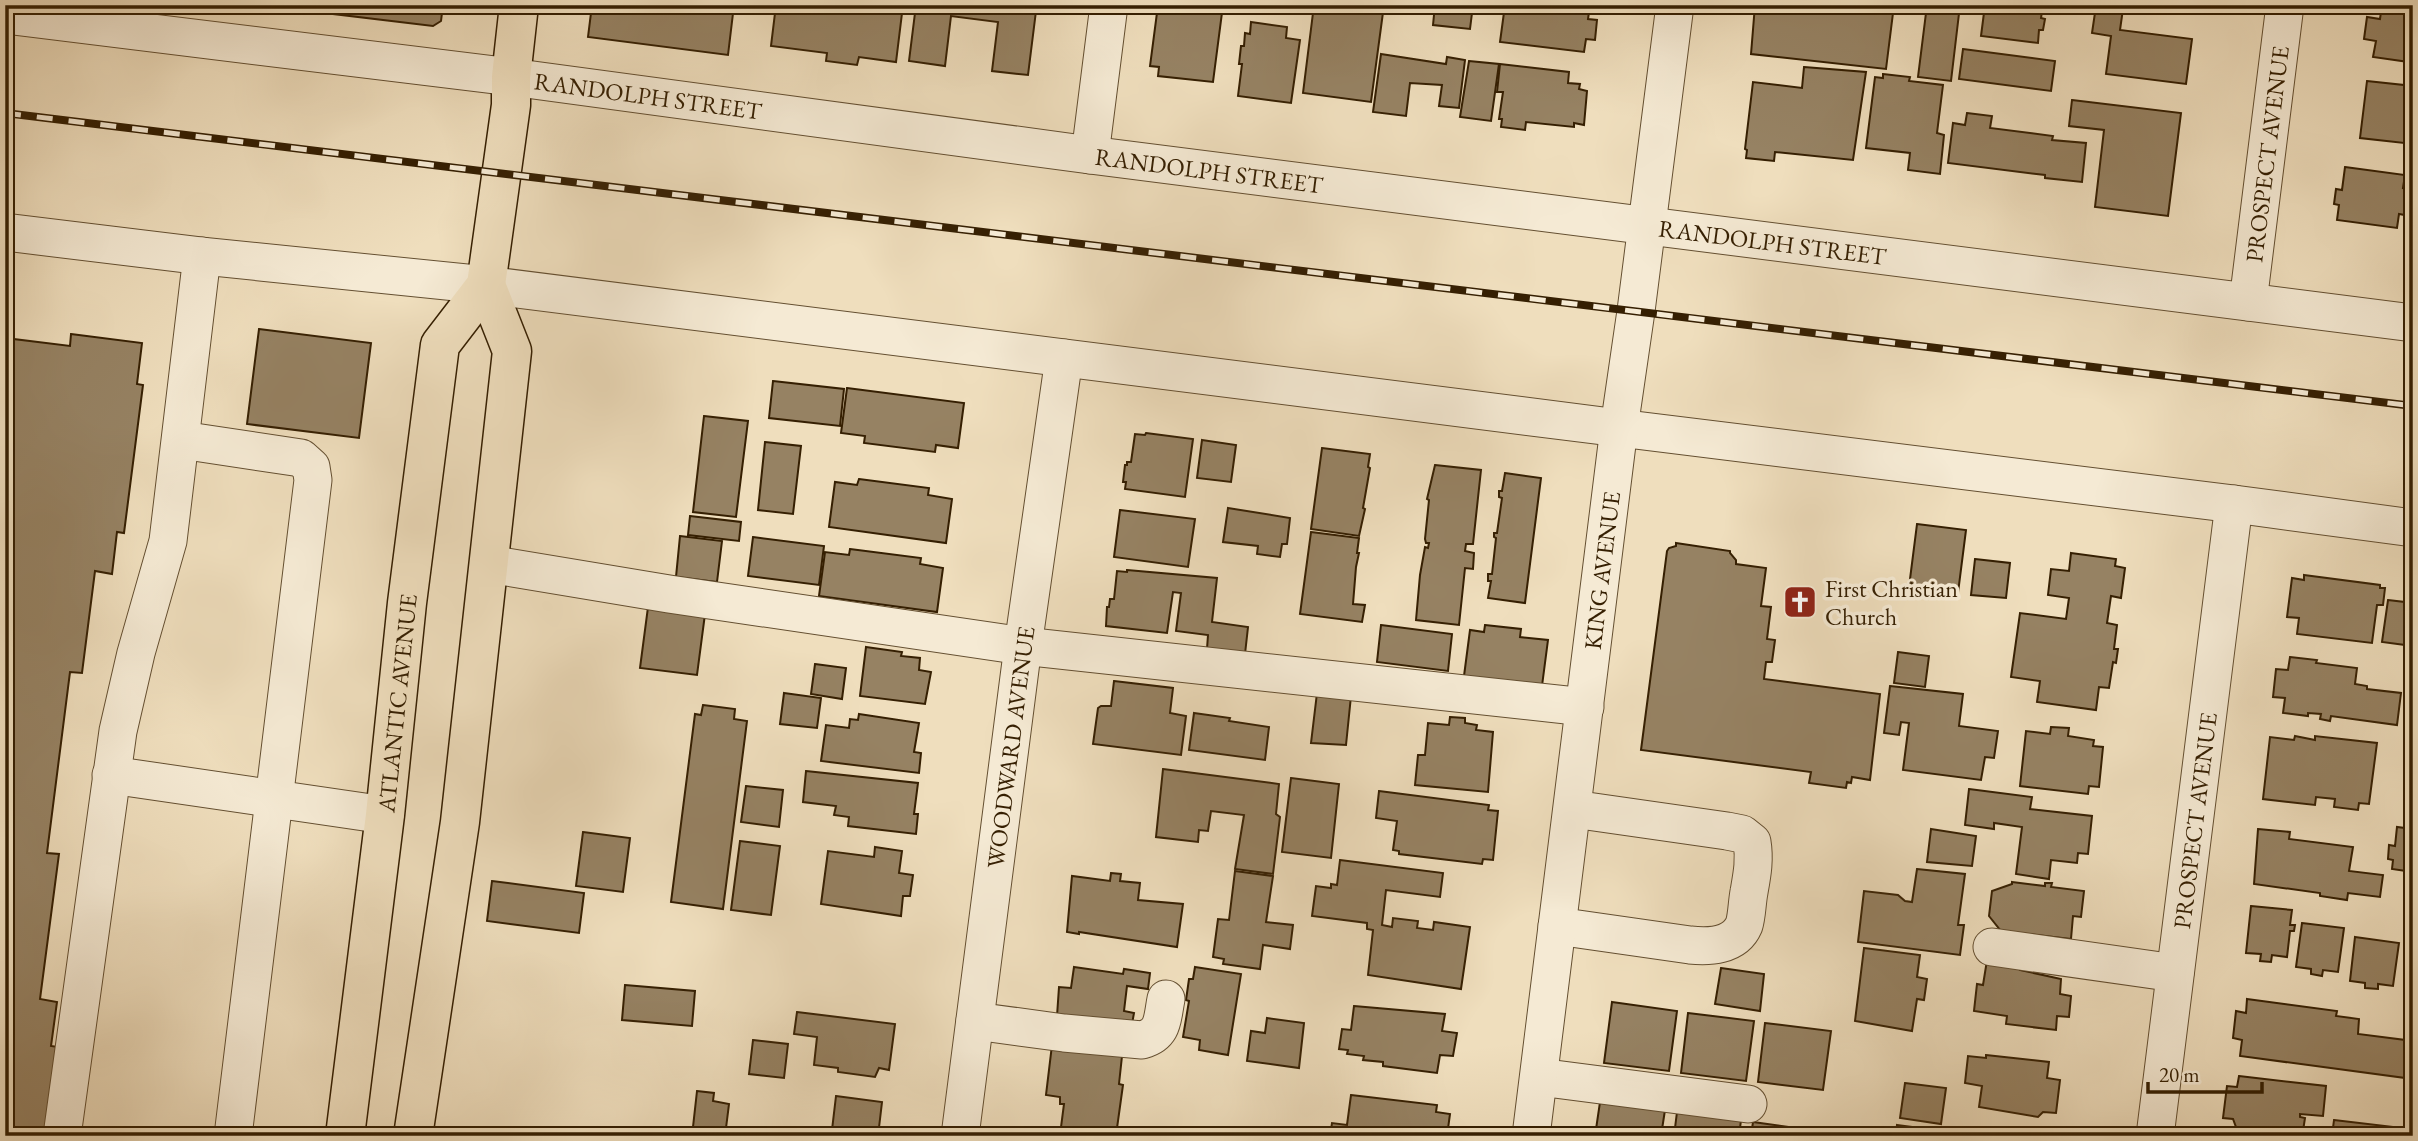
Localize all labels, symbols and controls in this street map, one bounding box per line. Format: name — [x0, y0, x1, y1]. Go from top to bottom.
street label: PROSPECT AVENUE — [2238, 44, 2295, 264]
street label: RANDOLPH STREET — [532, 65, 765, 126]
street label: RANDOLPH STREET — [1093, 140, 1326, 200]
street label: RANDOLPH STREET — [1657, 212, 1889, 272]
street label: KING AVENUE — [1576, 490, 1626, 651]
place label: First Christian Church — [1825, 573, 1958, 632]
church icon: First Christian Church — [1781, 583, 1819, 621]
street label: ATLANTIC AVENUE — [370, 592, 424, 815]
street label: WOODWARD AVENUE — [979, 624, 1041, 870]
street label: PROSPECT AVENUE — [2166, 710, 2223, 930]
scale bar — [2148, 1050, 2262, 1094]
text: 20 m — [2159, 1061, 2200, 1088]

